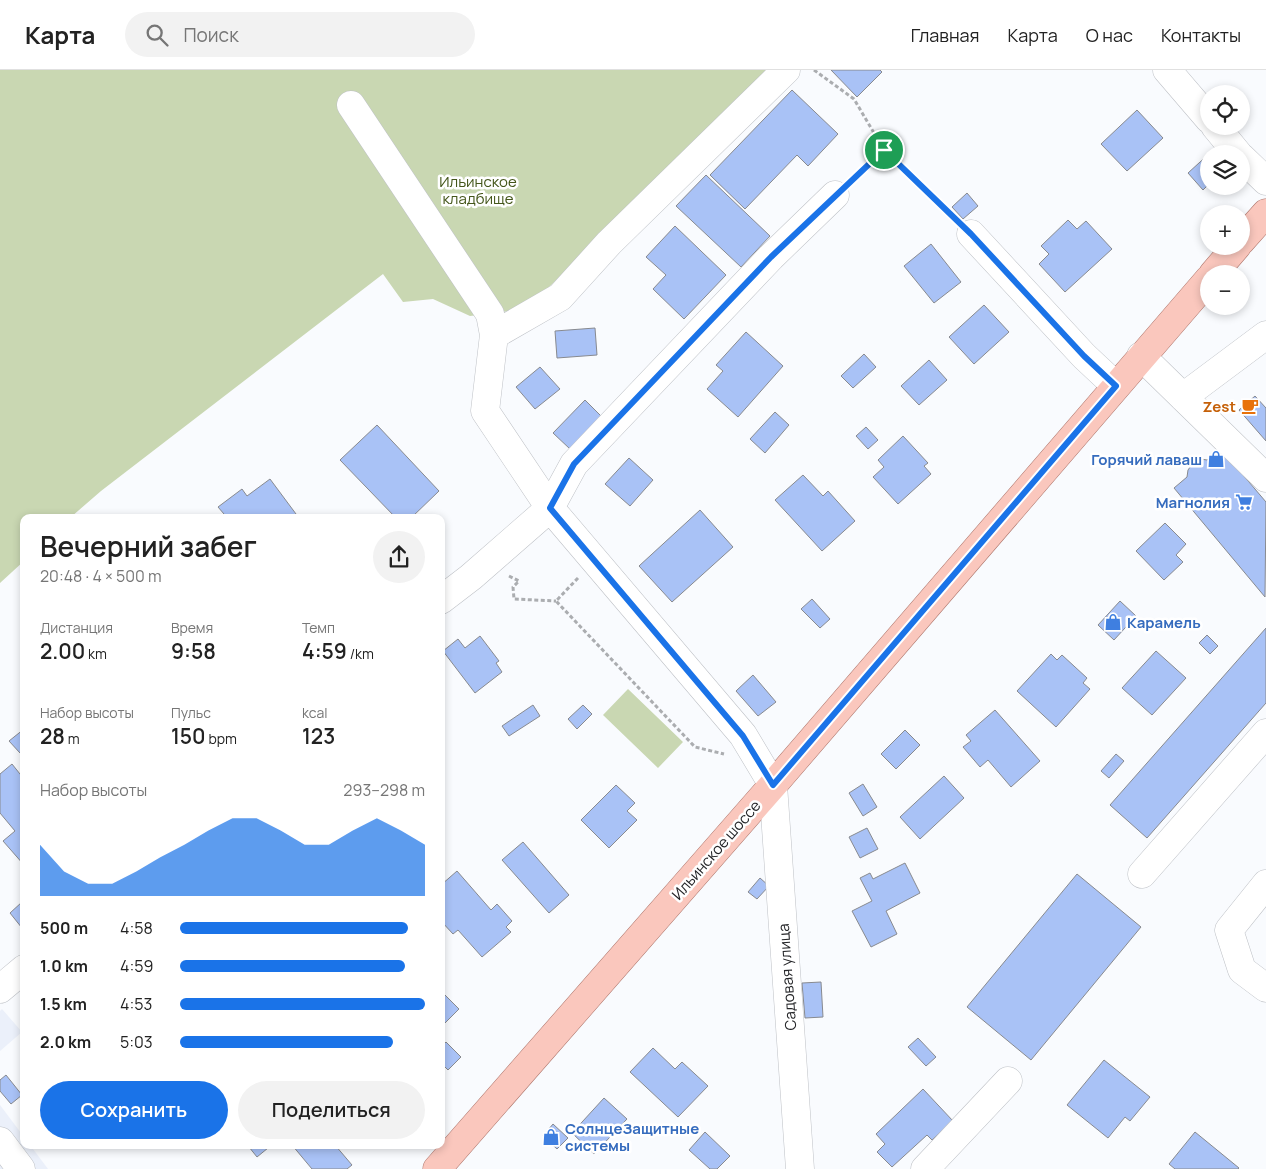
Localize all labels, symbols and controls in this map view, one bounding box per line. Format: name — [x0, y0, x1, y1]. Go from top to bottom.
search box — [125, 12, 475, 57]
text: Карта — [25, 18, 95, 51]
icon: search — [143, 21, 171, 49]
text: Поиск — [183, 22, 239, 48]
text: Главная — [911, 23, 980, 47]
text: Карта — [1008, 23, 1058, 47]
text: О нас — [1086, 23, 1133, 47]
text: Контакты — [1161, 23, 1241, 47]
map controls — [1200, 85, 1250, 315]
button: locate — [1200, 85, 1250, 135]
pin — [863, 129, 905, 171]
icon: arrive — [870, 136, 898, 164]
button: layers — [1200, 145, 1250, 195]
park label: Ильинское кладбище — [439, 171, 517, 209]
button: + — [1200, 205, 1250, 255]
button: − — [1200, 265, 1250, 315]
place label: Zest — [1202, 396, 1236, 417]
cafe icon: Zest — [1240, 396, 1260, 416]
place label: Горячий лаваш — [1091, 449, 1202, 470]
shop icon: Горячий лаваш — [1206, 449, 1226, 469]
place label: Магнолия — [1156, 492, 1230, 513]
supermarket icon: Магнолия — [1234, 492, 1254, 512]
text: Вечерний забег — [40, 527, 257, 565]
button: share — [373, 531, 425, 583]
text: 20:48 · 4 × 500 m — [40, 565, 162, 587]
shop icon: Карамель — [1103, 612, 1123, 632]
place label: Карамель — [1127, 612, 1201, 633]
text: Дистанция — [40, 618, 113, 637]
text: Время — [171, 618, 213, 637]
text: Темп — [302, 618, 335, 637]
text: 2.00 — [40, 637, 85, 665]
text: 9:58 — [171, 637, 216, 665]
text: 4:59 — [302, 637, 347, 665]
text: km — [85, 644, 107, 663]
text: /km — [347, 644, 374, 663]
text: Набор высоты — [40, 703, 134, 722]
text: Пульс — [171, 703, 211, 722]
text: kcal — [302, 703, 328, 722]
text: 28 — [40, 722, 65, 750]
text: 150 — [171, 722, 206, 750]
text: 123 — [302, 722, 335, 750]
text: m — [65, 729, 80, 748]
text: bpm — [206, 729, 237, 748]
text: Набор высоты — [40, 779, 147, 801]
text: 293–298 m — [343, 779, 425, 801]
street label: Ильинское шоссе — [667, 795, 765, 904]
text: 500 m — [40, 917, 88, 939]
text: 4:58 — [120, 917, 153, 939]
street label: Садовая улица — [773, 923, 801, 1031]
text: 1.0 km — [40, 955, 88, 977]
text: 4:59 — [120, 955, 153, 977]
text: 1.5 km — [40, 993, 87, 1015]
text: 4:53 — [120, 993, 152, 1015]
text: 2.0 km — [40, 1031, 91, 1053]
text: 5:03 — [120, 1031, 153, 1053]
button: Сохранить — [40, 1081, 228, 1139]
button: Поделиться — [238, 1081, 425, 1139]
place label: СолнцеЗащитные системы — [565, 1118, 699, 1156]
shop icon: СолнцеЗащитные системы — [541, 1127, 561, 1147]

